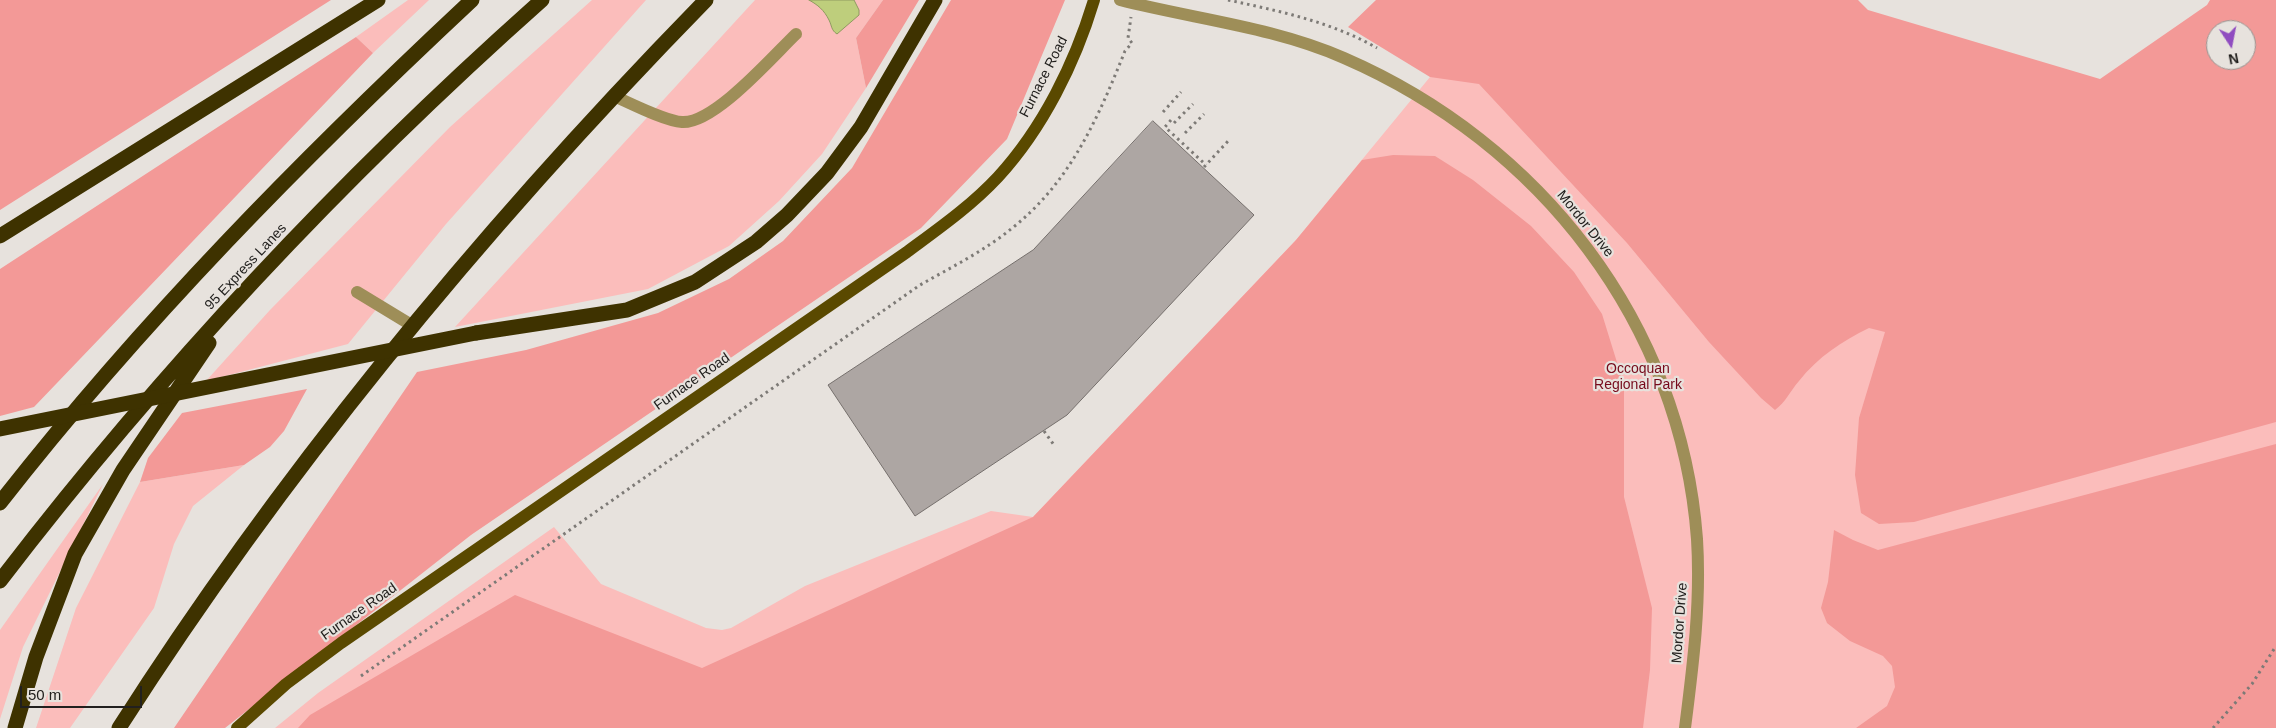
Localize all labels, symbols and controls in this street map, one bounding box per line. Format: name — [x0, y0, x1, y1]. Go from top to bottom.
north arrow — [2206, 20, 2256, 70]
street label: Furnace Road — [1016, 34, 1072, 120]
text: N — [2227, 50, 2240, 68]
street label: Mordor Drive — [1553, 187, 1617, 261]
street label: 95 Express Lanes — [202, 220, 290, 314]
street label: Furnace Road — [651, 350, 733, 414]
park label: Occoquan Regional Park — [1594, 361, 1682, 394]
street label: Furnace Road — [318, 580, 400, 644]
street label: Mordor Drive — [1669, 582, 1691, 664]
scale bar — [22, 676, 145, 708]
text: 50 m — [28, 686, 61, 703]

